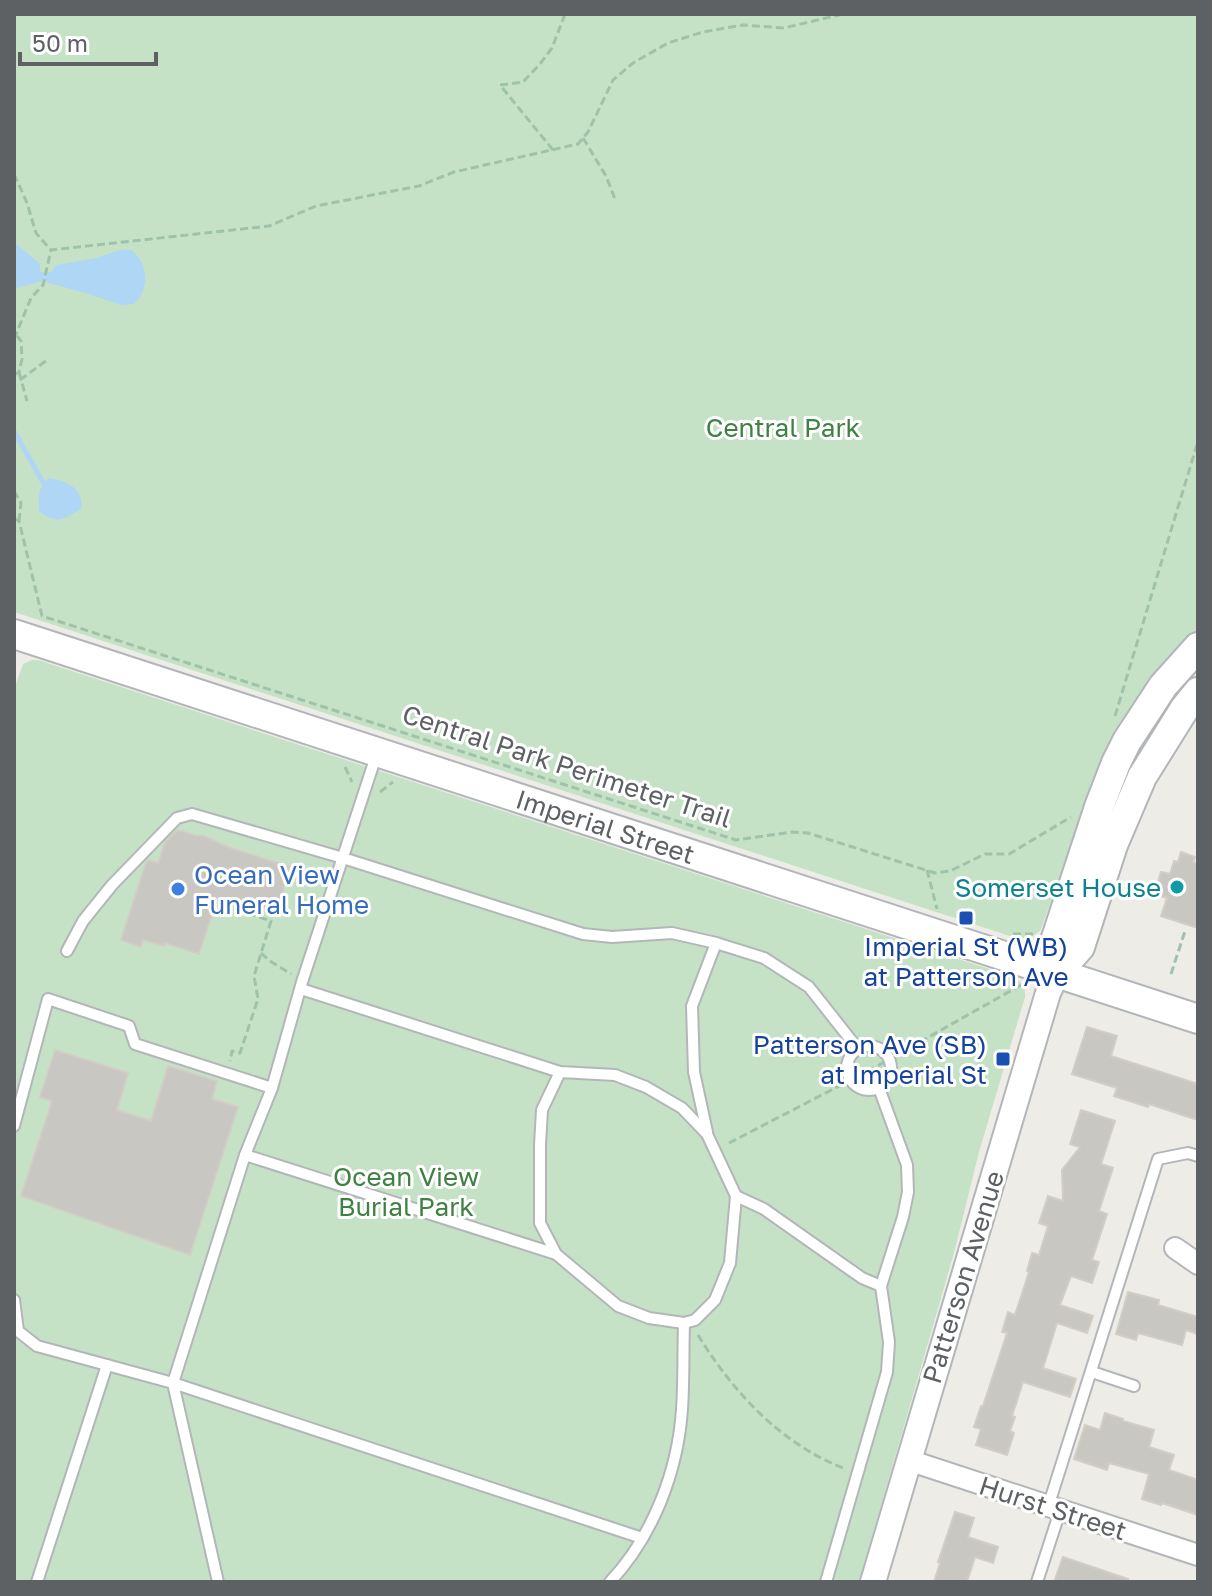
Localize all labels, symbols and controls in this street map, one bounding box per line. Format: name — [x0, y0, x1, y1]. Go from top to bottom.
scale bar — [20, 16, 156, 66]
text: 50 m — [32, 28, 88, 57]
park label: Central Park — [706, 412, 861, 443]
street label: Central Park Perimeter Trail — [399, 698, 735, 834]
street label: Imperial Street — [512, 783, 699, 870]
place label: Ocean View Funeral Home — [194, 859, 369, 920]
place label: Somerset House — [955, 872, 1161, 903]
marker: Somerset House — [1168, 878, 1186, 896]
marker: Ocean View Funeral Home — [169, 880, 187, 898]
marker: Imperial St (WB) at Patterson Ave — [957, 909, 975, 927]
place label: Imperial St (WB) at Patterson Ave — [863, 931, 1069, 992]
place label: Patterson Ave (SB) at Imperial St — [753, 1029, 987, 1090]
marker: Patterson Ave (SB) at Imperial St — [994, 1050, 1012, 1068]
park label: Ocean View Burial Park — [333, 1161, 479, 1222]
street label: Patterson Avenue — [916, 1167, 1010, 1387]
street label: Hurst Street — [975, 1470, 1131, 1546]

